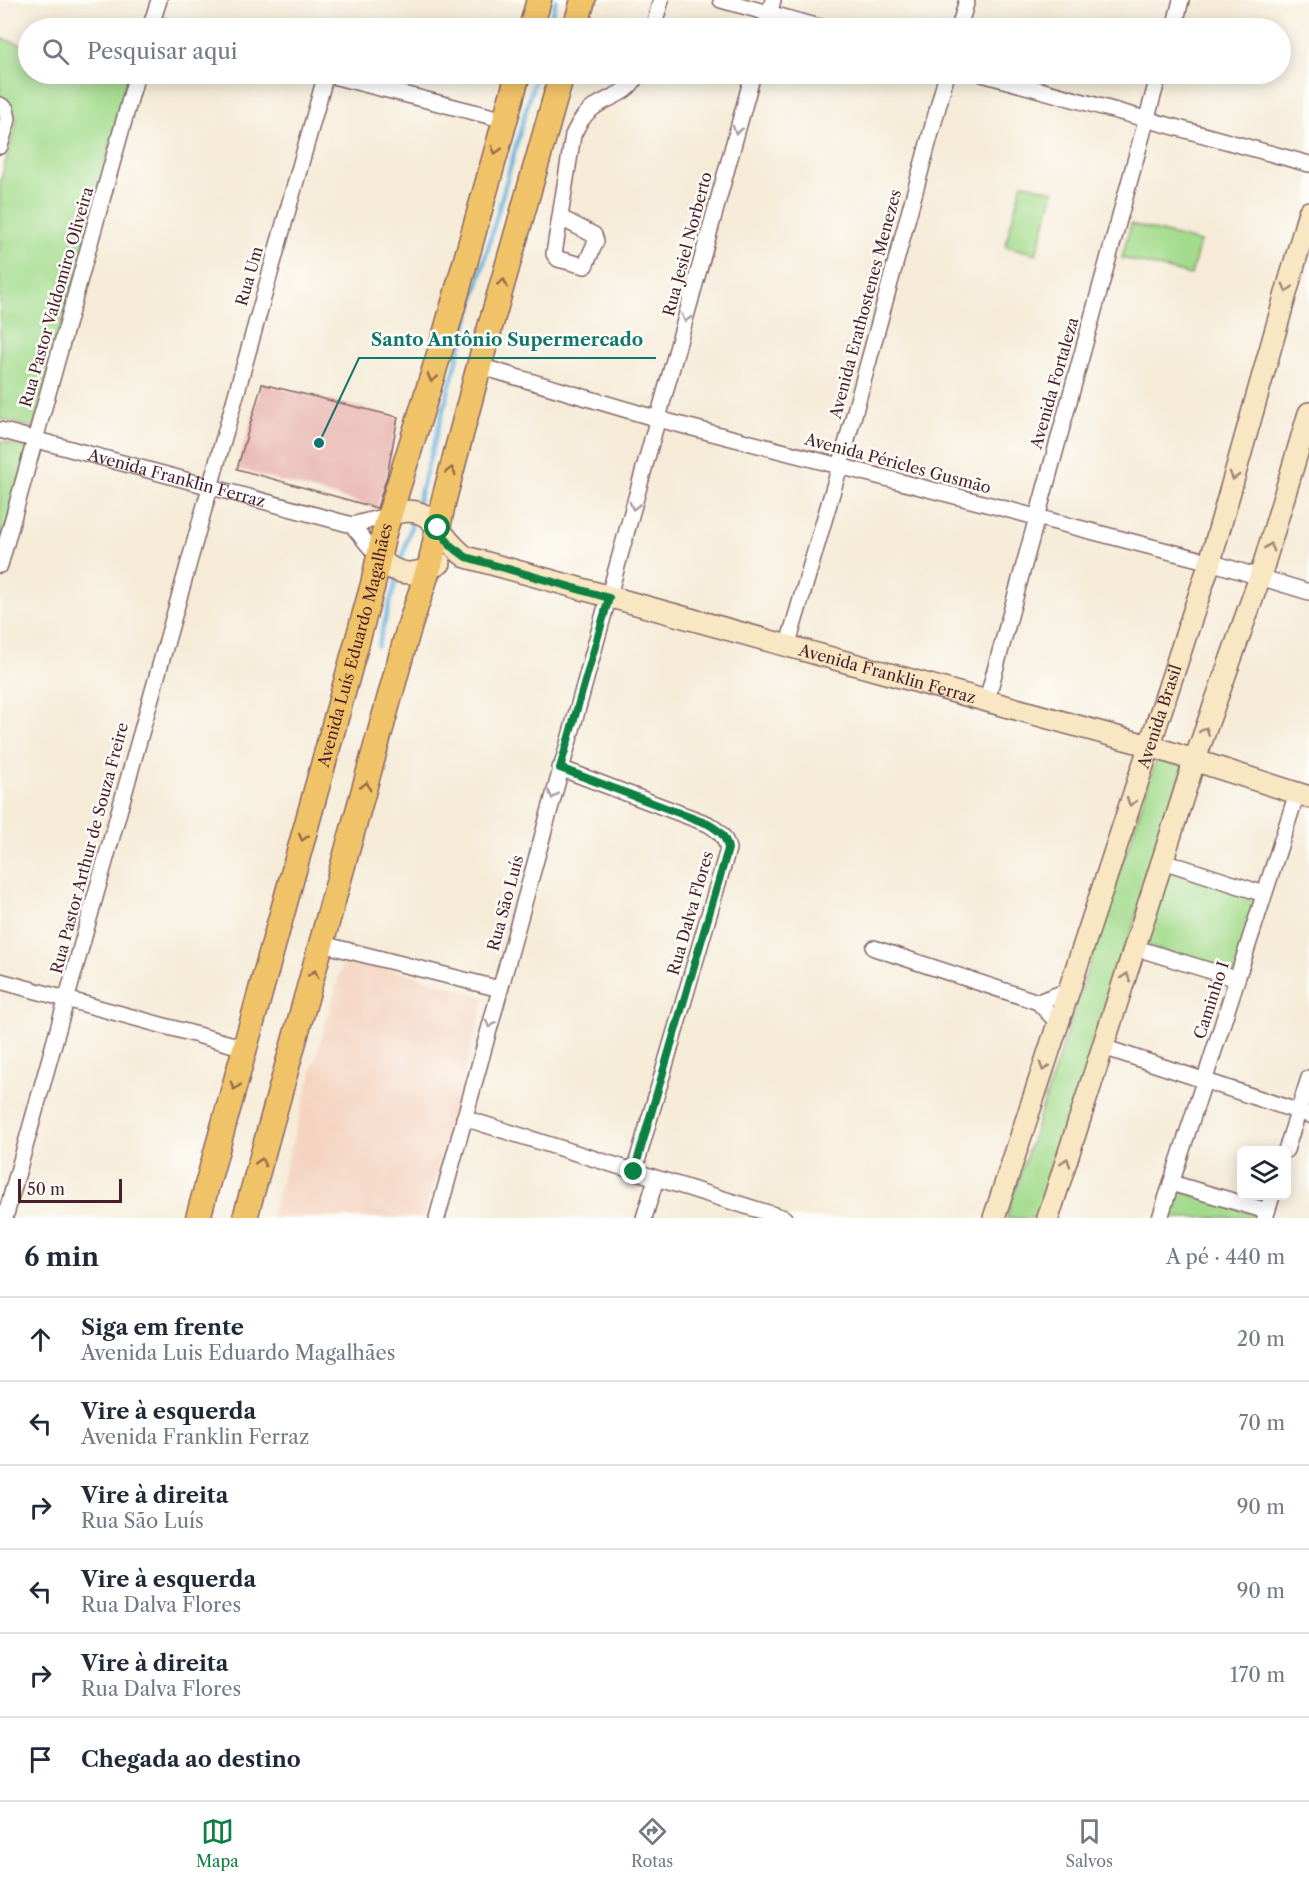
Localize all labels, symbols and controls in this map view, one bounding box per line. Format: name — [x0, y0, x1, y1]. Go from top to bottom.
search box — [18, 18, 1291, 84]
icon: search — [39, 35, 72, 68]
text: Pesquisar aqui — [87, 38, 237, 65]
one-way arrow — [732, 125, 745, 135]
one-way arrow — [491, 144, 503, 155]
street label: Rua Jesiel Norberto — [658, 170, 716, 318]
street label: Rua Pastor Valdomiro Oliveira — [15, 184, 97, 409]
street label: Avenida Erathostenes Menezes — [824, 187, 905, 422]
street label: Rua Um — [231, 244, 267, 308]
one-way arrow — [496, 278, 508, 289]
one-way arrow — [1282, 282, 1294, 293]
one-way arrow — [681, 312, 693, 323]
street label: Avenida Fortaleza — [1025, 314, 1083, 452]
callout: Santo Antônio Supermercado — [359, 322, 656, 358]
text: Santo Antônio Supermercado — [371, 329, 643, 351]
one-way arrow — [427, 372, 439, 383]
street label: Avenida Péricles Gusmão — [802, 428, 994, 498]
street label: Avenida Franklin Ferraz — [85, 444, 268, 511]
one-way arrow — [444, 466, 457, 476]
one-way arrow — [1229, 470, 1241, 481]
one-way arrow — [629, 500, 641, 511]
route start — [424, 514, 450, 540]
street label: Avenida Luís Eduardo Magalhães — [313, 521, 396, 770]
one-way arrow — [1263, 542, 1275, 553]
street label: Avenida Franklin Ferraz — [796, 639, 978, 707]
street label: Avenida Brasil — [1132, 662, 1186, 772]
street label: Rua Pastor Arthur de Souza Freire — [46, 720, 132, 976]
one-way arrow — [1198, 726, 1211, 737]
one-way arrow — [358, 781, 371, 791]
one-way arrow — [548, 789, 560, 800]
one-way arrow — [1126, 796, 1139, 807]
one-way arrow — [298, 832, 311, 842]
street label: Rua Dalva Flores — [663, 849, 717, 977]
street label: Rua São Luís — [483, 853, 527, 953]
street label: Caminho I — [1189, 959, 1233, 1041]
one-way arrow — [307, 969, 319, 980]
one-way arrow — [1119, 972, 1132, 983]
one-way arrow — [485, 1018, 497, 1029]
one-way arrow — [1038, 1061, 1051, 1072]
one-way arrow — [229, 1081, 242, 1091]
map controls — [1237, 1146, 1291, 1200]
button: layers — [1237, 1146, 1291, 1200]
one-way arrow — [254, 1157, 266, 1168]
one-way arrow — [1059, 1157, 1071, 1168]
route end — [620, 1158, 646, 1184]
scale bar — [18, 1176, 122, 1204]
text: 50 m — [27, 1179, 65, 1199]
text: 6 min — [24, 1241, 99, 1273]
text: A pé · 440 m — [1166, 1245, 1285, 1269]
text: Siga em frente — [81, 1314, 244, 1341]
icon: ahead — [24, 1323, 57, 1356]
text: 20 m — [1237, 1327, 1285, 1351]
text: Avenida Luis Eduardo Magalhães — [81, 1341, 395, 1365]
text: Vire à esquerda — [81, 1398, 256, 1425]
icon: left — [24, 1407, 57, 1440]
text: 70 m — [1239, 1411, 1285, 1435]
text: Avenida Franklin Ferraz — [81, 1425, 309, 1449]
text: Vire à direita — [81, 1482, 228, 1509]
icon: right — [24, 1491, 57, 1524]
text: 90 m — [1237, 1495, 1285, 1519]
text: Rua São Luís — [81, 1509, 204, 1533]
text: Vire à esquerda — [81, 1566, 256, 1593]
icon: left — [24, 1575, 57, 1608]
text: 90 m — [1237, 1579, 1285, 1603]
text: Rua Dalva Flores — [81, 1593, 241, 1617]
text: Vire à direita — [81, 1650, 228, 1677]
icon: right — [24, 1659, 57, 1692]
text: 170 m — [1230, 1663, 1285, 1687]
text: Rua Dalva Flores — [81, 1677, 241, 1701]
icon: arrive — [24, 1743, 57, 1776]
text: Chegada ao destino — [81, 1746, 301, 1773]
tab: Mapa — [196, 1815, 239, 1871]
tab: Rotas — [631, 1815, 673, 1871]
tab: Salvos — [1065, 1815, 1113, 1871]

